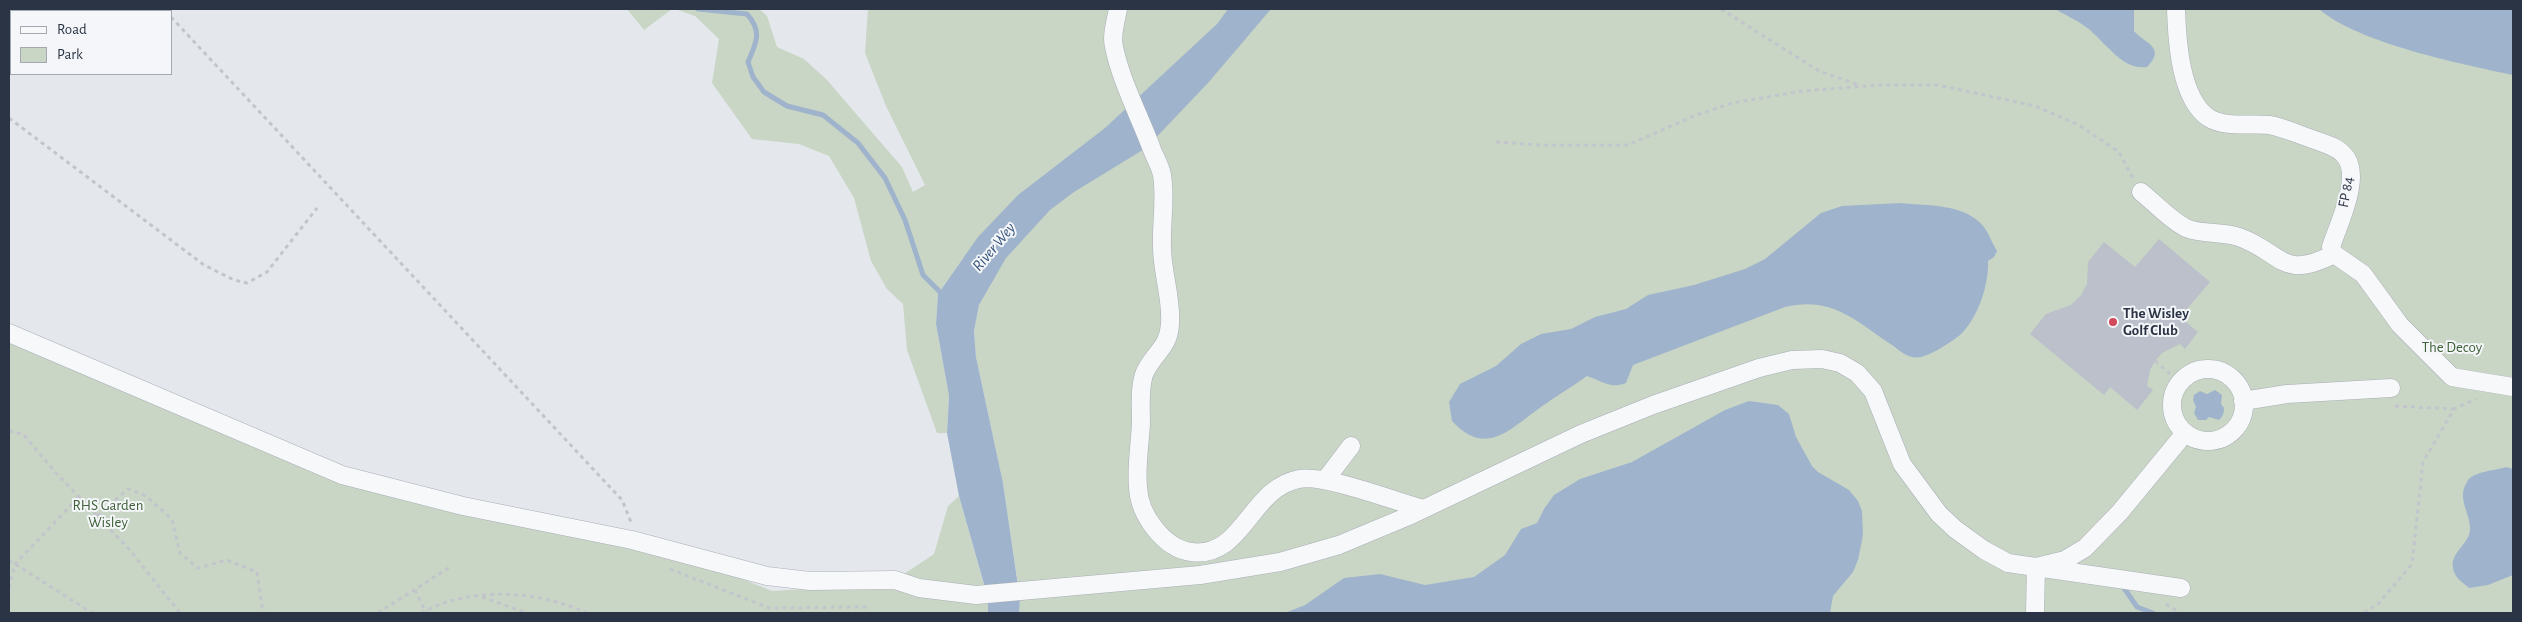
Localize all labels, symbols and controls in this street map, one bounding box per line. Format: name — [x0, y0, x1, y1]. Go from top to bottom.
legend — [10, 10, 172, 75]
text: Road — [57, 22, 87, 37]
text: Park — [57, 47, 83, 62]
street label: FP 84 — [2334, 175, 2358, 209]
water label: River Wey — [968, 219, 1020, 275]
place label: The Wisley Golf Club — [2123, 304, 2189, 339]
marker: The Wisley Golf Club — [2107, 316, 2119, 328]
park label: The Decoy — [2422, 338, 2482, 356]
park label: RHS Garden Wisley — [72, 496, 144, 531]

